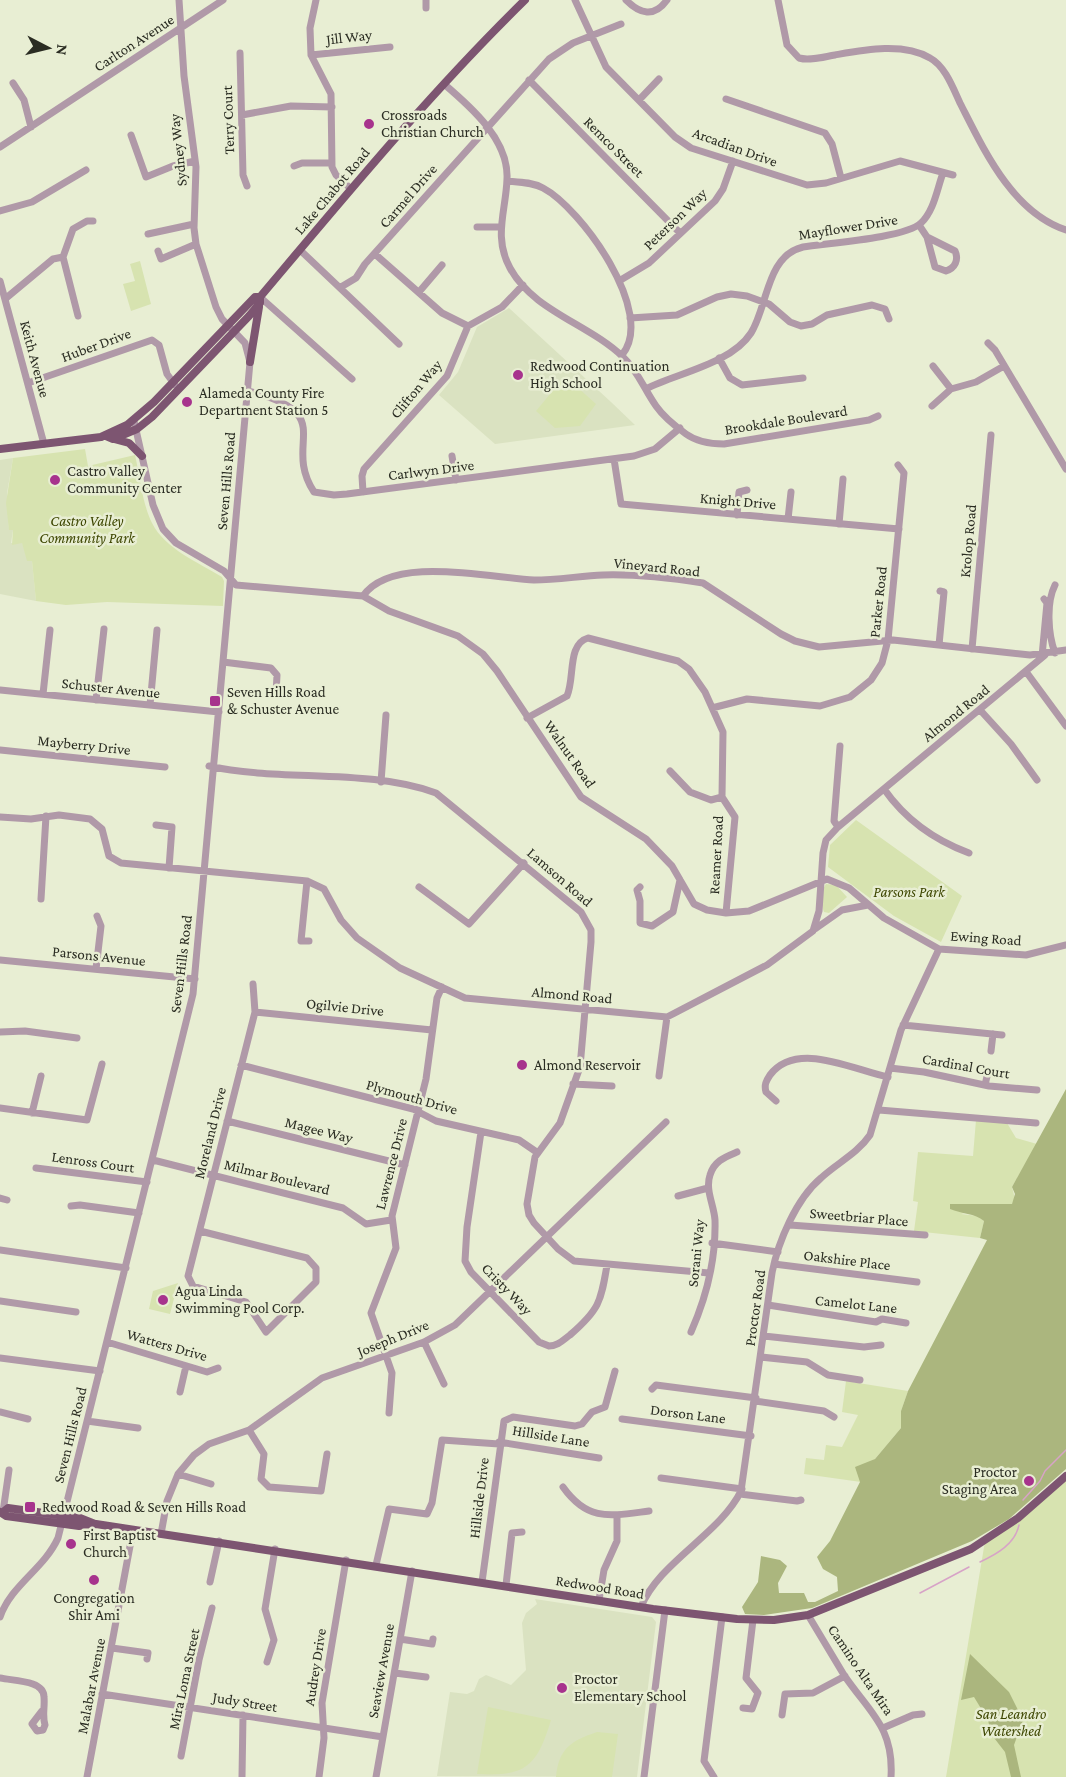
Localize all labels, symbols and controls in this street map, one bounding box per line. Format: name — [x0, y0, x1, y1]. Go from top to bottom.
street label: Carlton Avenue — [91, 11, 177, 75]
north arrow — [18, 18, 78, 78]
street label: Jill Way — [323, 27, 373, 49]
text: N — [53, 43, 71, 56]
street label: Terry Court — [219, 84, 238, 155]
place label: Crossroads Christian Church — [381, 107, 484, 140]
street label: Sydney Way — [166, 113, 191, 187]
street label: Remco Street — [581, 114, 648, 181]
marker: Crossroads Christian Church — [362, 117, 376, 131]
street label: Arcadian Drive — [690, 124, 780, 170]
street label: Lake Chabot Road — [291, 144, 373, 238]
street label: Carmel Drive — [376, 161, 440, 231]
street label: Peterson Way — [640, 185, 711, 254]
street label: Mayflower Drive — [797, 211, 899, 244]
street label: Keith Avenue — [17, 319, 53, 400]
street label: Huber Drive — [59, 325, 133, 365]
street label: Clifton Way — [387, 357, 446, 422]
place label: Redwood Continuation High School — [530, 358, 670, 392]
marker: Redwood Continuation High School — [511, 368, 525, 382]
place label: Alameda County Fire Department Station 5 — [199, 385, 328, 419]
marker: Alameda County Fire Department Station 5 — [180, 395, 194, 409]
street label: Brookdale Boulevard — [723, 402, 849, 438]
street label: Seven Hills Road — [214, 431, 238, 531]
street label: Carlwyn Drive — [387, 457, 475, 484]
place label: Castro Valley Community Center — [67, 463, 183, 497]
marker: Castro Valley Community Center — [48, 473, 62, 487]
street label: Knight Drive — [699, 490, 777, 513]
street label: Krolop Road — [957, 504, 980, 578]
park label: Castro Valley Community Park — [39, 513, 136, 547]
street label: Vineyard Road — [613, 555, 701, 580]
street label: Parker Road — [866, 565, 890, 638]
street label: Schuster Avenue — [61, 675, 161, 701]
street label: Almond Road — [919, 681, 993, 745]
place label: Seven Hills Road & Schuster Avenue — [227, 684, 340, 717]
marker: Seven Hills Road & Schuster Avenue — [208, 694, 222, 708]
street label: Walnut Road — [541, 717, 599, 791]
street label: Mayberry Drive — [37, 732, 132, 759]
street label: Reamer Road — [706, 815, 726, 895]
street label: Lamson Road — [524, 844, 596, 910]
park label: Parsons Park — [873, 884, 946, 900]
street label: Seven Hills Road — [167, 914, 195, 1014]
street label: Ewing Road — [950, 928, 1022, 949]
street label: Parsons Avenue — [52, 943, 147, 969]
street label: Almond Road — [531, 983, 613, 1007]
street label: Ogilvie Drive — [305, 995, 385, 1020]
street label: Cardinal Court — [921, 1050, 1012, 1082]
place label: Almond Reservoir — [534, 1057, 641, 1073]
marker: Almond Reservoir — [515, 1058, 529, 1072]
street label: Plymouth Drive — [364, 1076, 460, 1119]
street label: Moreland Drive — [191, 1085, 229, 1180]
street label: Magee Way — [283, 1114, 355, 1147]
street label: Lawrence Drive — [372, 1116, 410, 1211]
street label: Lenross Court — [50, 1148, 137, 1176]
street label: Milmar Boulevard — [223, 1156, 332, 1198]
street label: Sweetbriar Place — [809, 1205, 909, 1229]
street label: Sorani Way — [684, 1218, 709, 1288]
street label: Oakshire Place — [803, 1247, 892, 1273]
street label: Cristy Way — [478, 1260, 536, 1319]
street label: Proctor Road — [742, 1269, 768, 1347]
place label: Agua Linda Swimming Pool Corp. — [175, 1283, 304, 1317]
street label: Camelot Lane — [814, 1292, 898, 1316]
marker: Agua Linda Swimming Pool Corp. — [156, 1293, 170, 1307]
street label: Joseph Drive — [353, 1316, 432, 1361]
street label: Watters Drive — [125, 1326, 209, 1364]
street label: Seven Hills Road — [50, 1385, 90, 1485]
street label: Dorson Lane — [649, 1401, 727, 1427]
street label: Hillside Lane — [511, 1422, 591, 1450]
street label: Hillside Drive — [466, 1456, 492, 1539]
place label: Proctor Staging Area — [942, 1464, 1018, 1498]
marker: Proctor Staging Area — [1022, 1474, 1036, 1488]
place label: Redwood Road & Seven Hills Road — [42, 1499, 246, 1515]
marker: Redwood Road & Seven Hills Road — [23, 1500, 37, 1514]
place label: First Baptist Church — [83, 1527, 157, 1560]
marker: First Baptist Church — [64, 1537, 78, 1551]
street label: Redwood Road — [555, 1572, 646, 1602]
marker: Congregation Shir Ami — [87, 1573, 101, 1587]
place label: Congregation Shir Ami — [53, 1590, 135, 1623]
street label: Seaview Avenue — [365, 1622, 397, 1720]
street label: Camino Alta Mira — [825, 1622, 897, 1718]
street label: Mira Loma Street — [165, 1626, 203, 1731]
street label: Audrey Drive — [301, 1627, 330, 1707]
street label: Malabar Avenue — [74, 1636, 108, 1735]
place label: Proctor Elementary School — [574, 1671, 686, 1705]
marker: Proctor Elementary School — [555, 1681, 569, 1695]
street label: Judy Street — [209, 1689, 279, 1716]
park label: San Leandro Watershed — [976, 1706, 1046, 1739]

